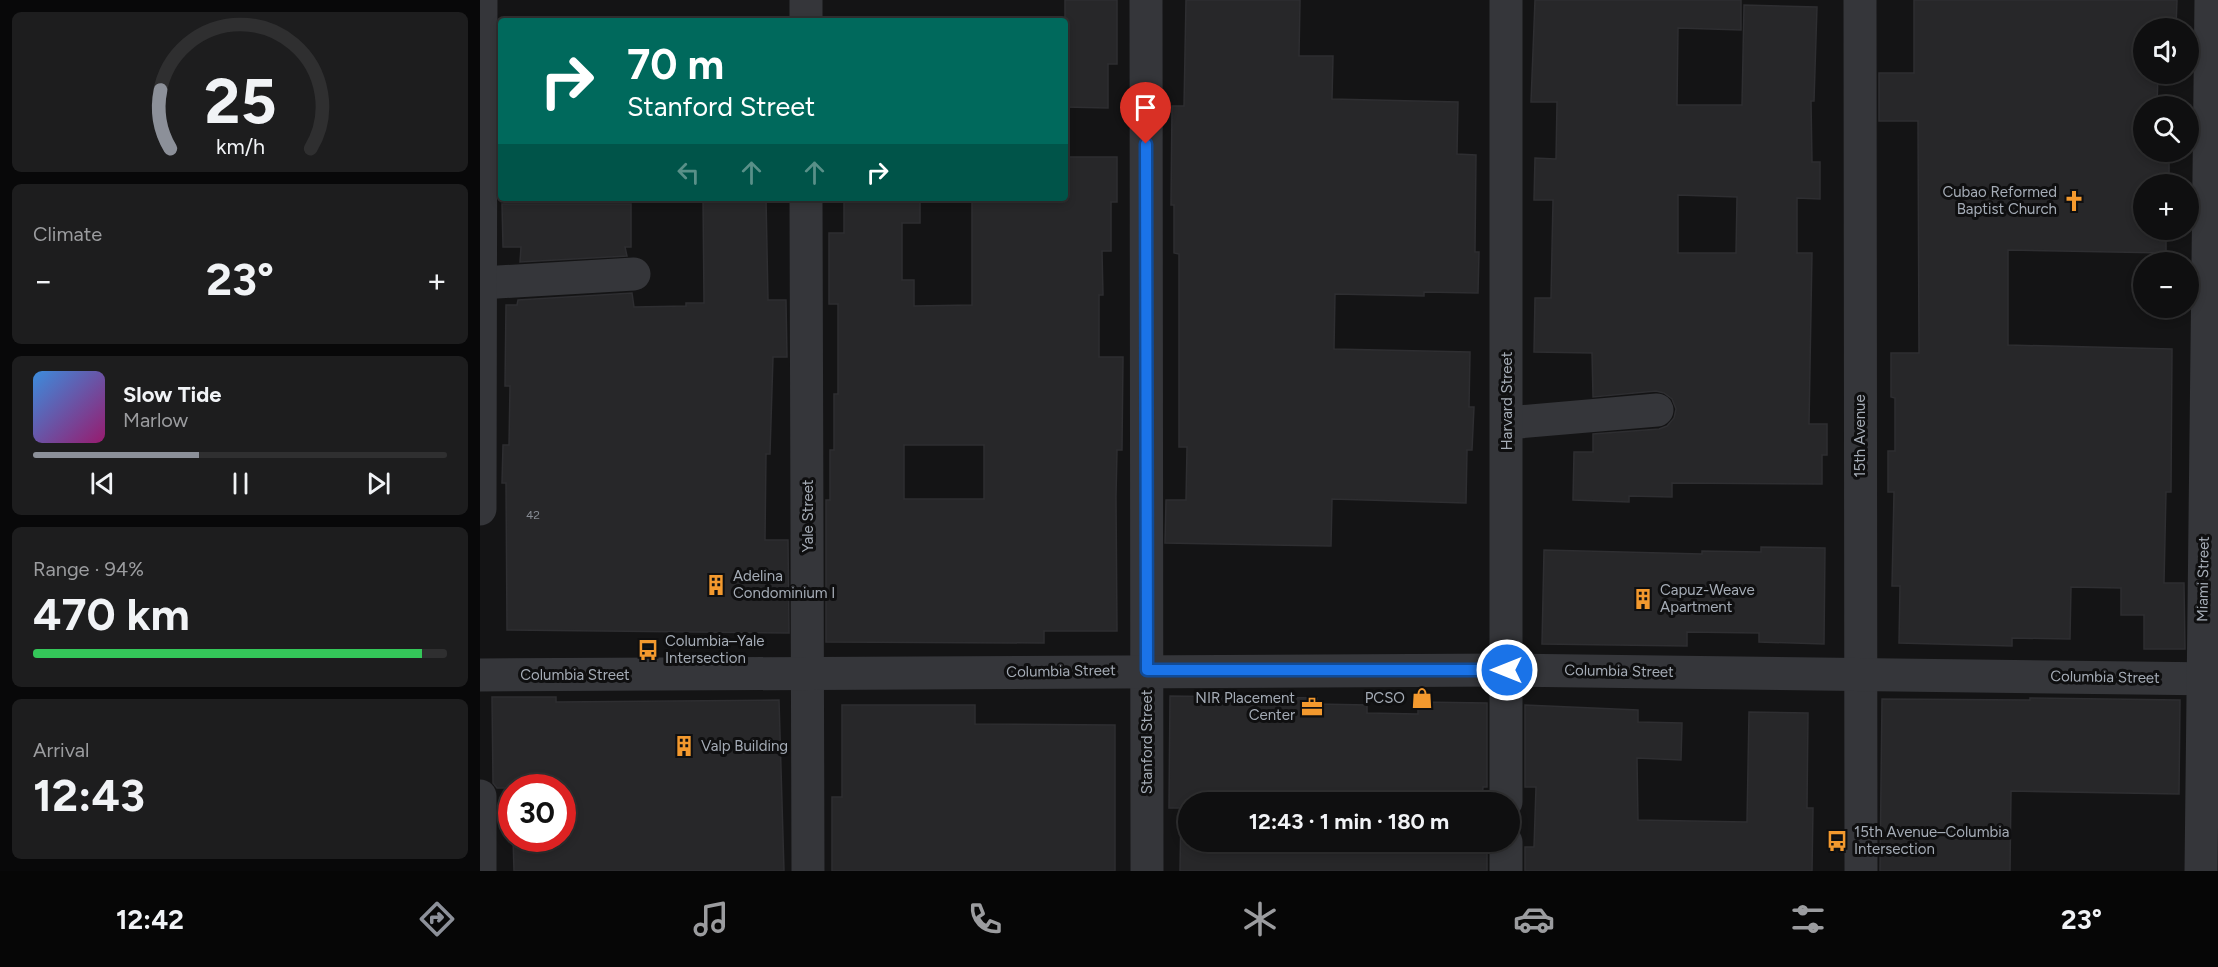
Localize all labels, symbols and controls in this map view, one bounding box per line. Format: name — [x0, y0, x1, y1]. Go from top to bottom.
map controls — [2133, 18, 2199, 318]
button: sound — [2133, 18, 2199, 84]
text: 70 m — [627, 39, 724, 90]
icon: right — [528, 42, 606, 120]
text: 25 — [204, 64, 276, 139]
pin — [1120, 82, 1171, 144]
text: Stanford Street — [627, 90, 815, 123]
icon: arrive — [1129, 91, 1162, 124]
button: search — [2133, 96, 2199, 162]
text: km/h — [216, 134, 264, 159]
icon: left — [672, 156, 705, 189]
icon: ahead — [735, 156, 768, 189]
icon: ahead — [798, 156, 831, 189]
icon: right — [861, 156, 894, 189]
button: + — [2133, 174, 2199, 240]
place label: Cubao Reformed Baptist Church — [1942, 183, 2057, 218]
church icon: Cubao Reformed Baptist Church — [2062, 189, 2086, 213]
text: Climate — [33, 222, 102, 246]
text: 23° — [206, 252, 274, 306]
button: − — [2133, 252, 2199, 318]
text: − — [33, 261, 54, 300]
text: + — [426, 261, 447, 300]
street label: Harvard Street — [1498, 351, 1516, 450]
text: Slow Tide — [123, 381, 222, 408]
street label: 15th Avenue — [1851, 394, 1869, 478]
text: Marlow — [123, 408, 188, 432]
icon: previous — [86, 467, 119, 500]
icon: pause — [224, 467, 257, 500]
icon: next — [362, 467, 395, 500]
street label: Yale Street — [799, 479, 817, 553]
house number: 42 — [526, 508, 540, 522]
street label: Miami Street — [2193, 536, 2213, 622]
text: Range · 94% — [33, 557, 144, 581]
place label: Adelina Condominium I — [733, 567, 835, 602]
building icon: Adelina Condominium I — [704, 573, 728, 597]
place label: Capuz-Weave Apartment — [1660, 581, 1755, 616]
text: 470 km — [33, 587, 190, 641]
building icon: Capuz-Weave Apartment — [1631, 587, 1655, 611]
place label: Columbia–Yale Intersection — [665, 632, 764, 667]
bus stop icon: Columbia–Yale Intersection — [636, 638, 660, 662]
position arrow — [1475, 638, 1539, 702]
street label: Columbia Street — [1006, 661, 1116, 681]
street label: Columbia Street — [1564, 661, 1674, 681]
street label: Columbia Street — [520, 666, 630, 684]
street label: Columbia Street — [2050, 667, 2160, 687]
shop icon: PCSO — [1410, 686, 1434, 710]
street label: Stanford Street — [1138, 689, 1156, 794]
place label: NIR Placement Center — [1195, 689, 1295, 724]
place label: PCSO — [1365, 689, 1405, 707]
office icon: NIR Placement Center — [1300, 695, 1324, 719]
building icon: Valp Building — [672, 734, 696, 758]
place label: Valp Building — [701, 737, 788, 755]
text: Arrival — [33, 738, 89, 762]
text: 12:43 — [33, 768, 145, 822]
speed limit sign: 30 — [498, 774, 576, 852]
text: 12:43 · 1 min · 180 m — [1249, 808, 1449, 835]
place label: 15th Avenue–Columbia Intersection — [1854, 823, 2009, 858]
bus stop icon: 15th Avenue–Columbia Intersection — [1825, 829, 1849, 853]
icon: directions — [416, 898, 458, 940]
icon: music — [690, 898, 732, 940]
icon: phone — [964, 898, 1006, 940]
icon: climate — [1239, 898, 1281, 940]
icon: car — [1513, 898, 1555, 940]
icon: filters — [1787, 898, 1829, 940]
text: 12:42 — [116, 903, 184, 936]
text: 23° — [2061, 903, 2102, 936]

